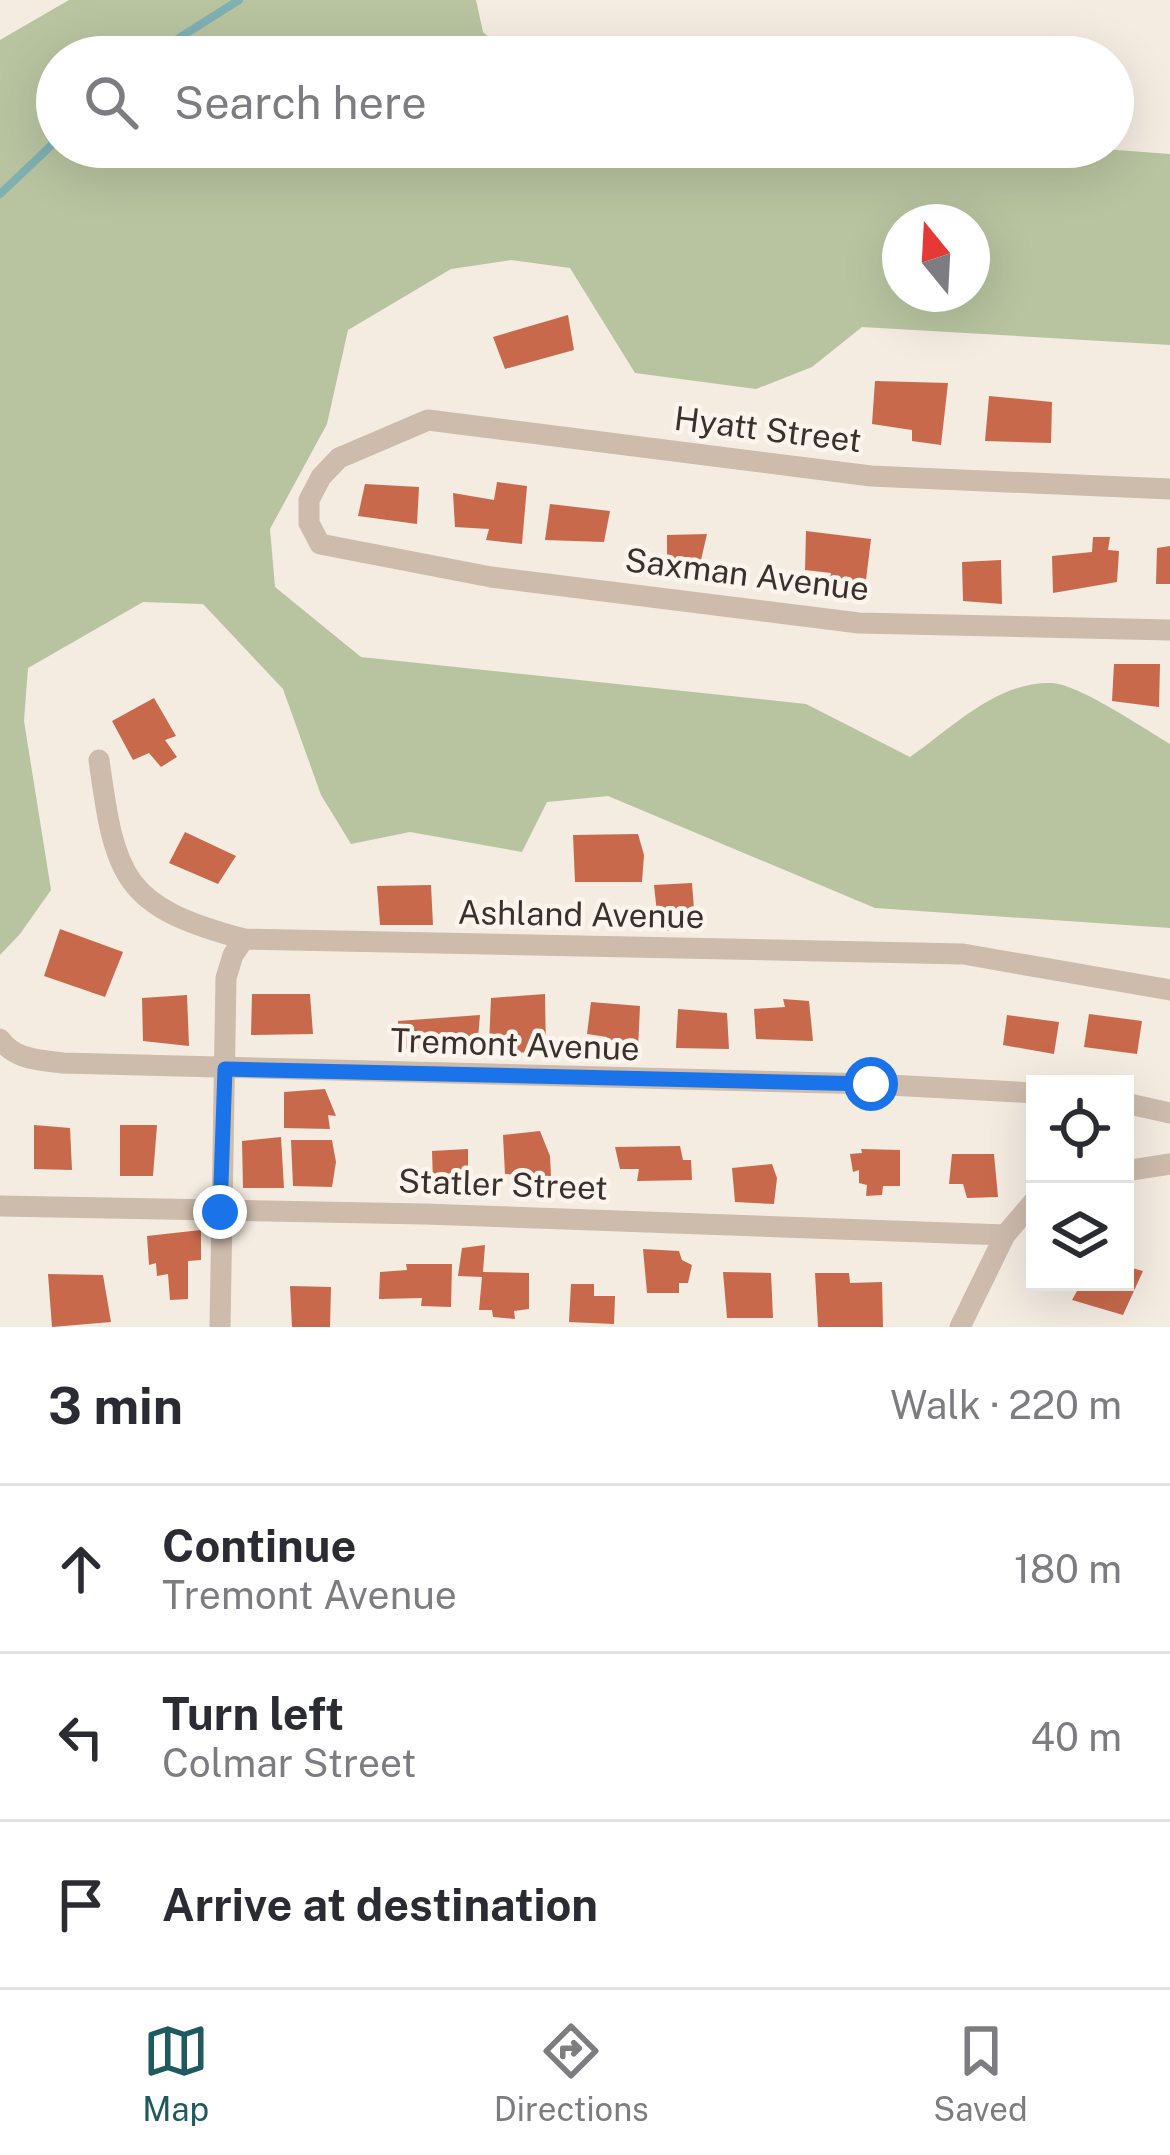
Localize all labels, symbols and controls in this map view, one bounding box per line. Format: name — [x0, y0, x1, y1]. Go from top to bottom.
search box — [36, 36, 1134, 168]
icon: search — [78, 69, 144, 135]
text: Search here — [174, 76, 427, 129]
north arrow — [882, 204, 990, 312]
street label: Hyatt Street — [672, 399, 864, 459]
street label: Saxman Avenue — [623, 540, 871, 608]
street label: Ashland Avenue — [457, 893, 705, 935]
street label: Tremont Avenue — [390, 1021, 640, 1067]
route start — [844, 1057, 898, 1111]
map controls — [1026, 1075, 1134, 1291]
button: locate — [1026, 1075, 1134, 1183]
street label: Statler Street — [398, 1161, 608, 1207]
button: layers — [1026, 1183, 1134, 1291]
route end — [193, 1185, 247, 1239]
text: 3 min — [48, 1376, 183, 1435]
text: Walk · 220 m — [890, 1382, 1122, 1428]
text: Continue — [162, 1519, 356, 1572]
icon: ahead — [48, 1536, 114, 1602]
text: 180 m — [1014, 1546, 1122, 1592]
text: Tremont Avenue — [162, 1572, 457, 1618]
text: Turn left — [162, 1687, 344, 1740]
icon: left — [48, 1704, 114, 1770]
text: 40 m — [1030, 1714, 1122, 1760]
text: Colmar Street — [162, 1740, 416, 1786]
icon: arrive — [48, 1872, 114, 1938]
text: Arrive at destination — [162, 1878, 598, 1931]
tab: Map — [142, 2018, 209, 2128]
tab: Directions — [494, 2018, 649, 2128]
tab: Saved — [933, 2018, 1028, 2128]

